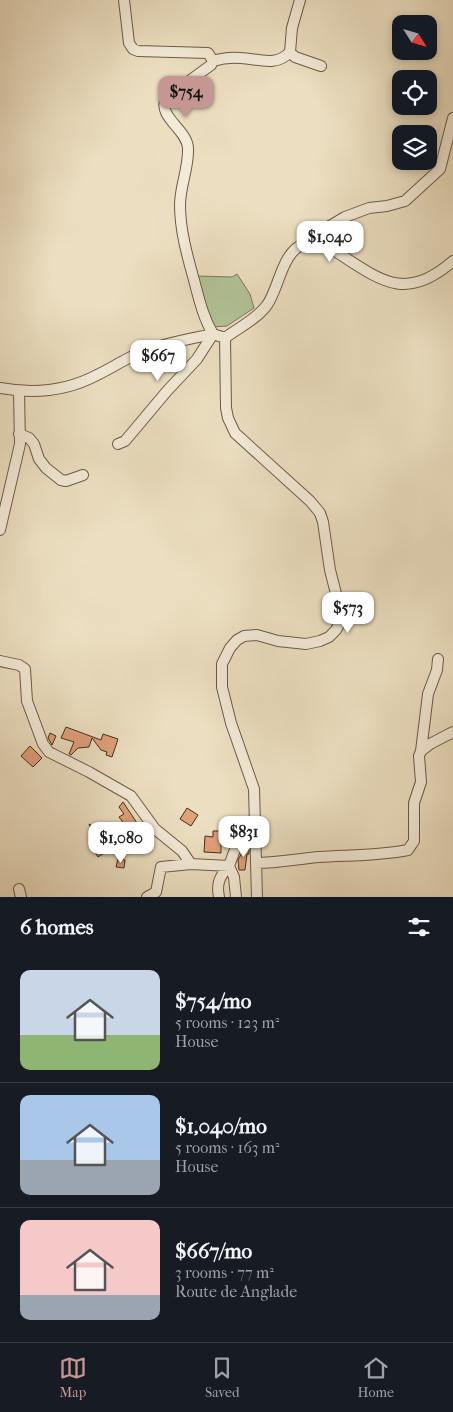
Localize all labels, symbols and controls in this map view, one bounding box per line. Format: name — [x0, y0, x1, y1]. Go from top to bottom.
north arrow — [392, 15, 438, 60]
map controls — [392, 15, 437, 170]
button: locate — [392, 70, 437, 115]
pin: $754 — [156, 76, 216, 118]
text: $754 — [170, 82, 202, 101]
button: layers — [392, 125, 437, 170]
pin: $1,040 — [289, 220, 371, 263]
text: $1,040 — [308, 227, 352, 246]
pin: $667 — [128, 340, 188, 382]
text: $667 — [141, 346, 175, 365]
pin: $573 — [318, 592, 378, 634]
text: $573 — [333, 598, 363, 617]
pin: $831 — [214, 816, 274, 858]
pin: $1,080 — [80, 822, 162, 864]
text: $831 — [229, 822, 259, 841]
text: $1,080 — [99, 828, 143, 847]
icon: filters — [405, 913, 433, 941]
text: 6 homes — [20, 915, 94, 939]
text: $754/mo — [175, 989, 251, 1013]
icon: home — [60, 990, 120, 1050]
text: 5 rooms · 123 m² — [175, 1013, 279, 1032]
text: House — [175, 1032, 218, 1051]
text: $1,040/mo — [175, 1114, 267, 1138]
icon: home — [60, 1115, 120, 1175]
text: 5 rooms · 163 m² — [175, 1138, 280, 1157]
text: House — [175, 1157, 218, 1176]
text: $667/mo — [175, 1239, 252, 1263]
icon: home — [60, 1240, 120, 1300]
text: 3 rooms · 77 m² — [175, 1263, 274, 1282]
text: Route de Anglade — [175, 1282, 297, 1301]
tab: Map — [59, 1354, 87, 1401]
tab: Saved — [205, 1354, 240, 1401]
tab: Home — [358, 1354, 394, 1401]

